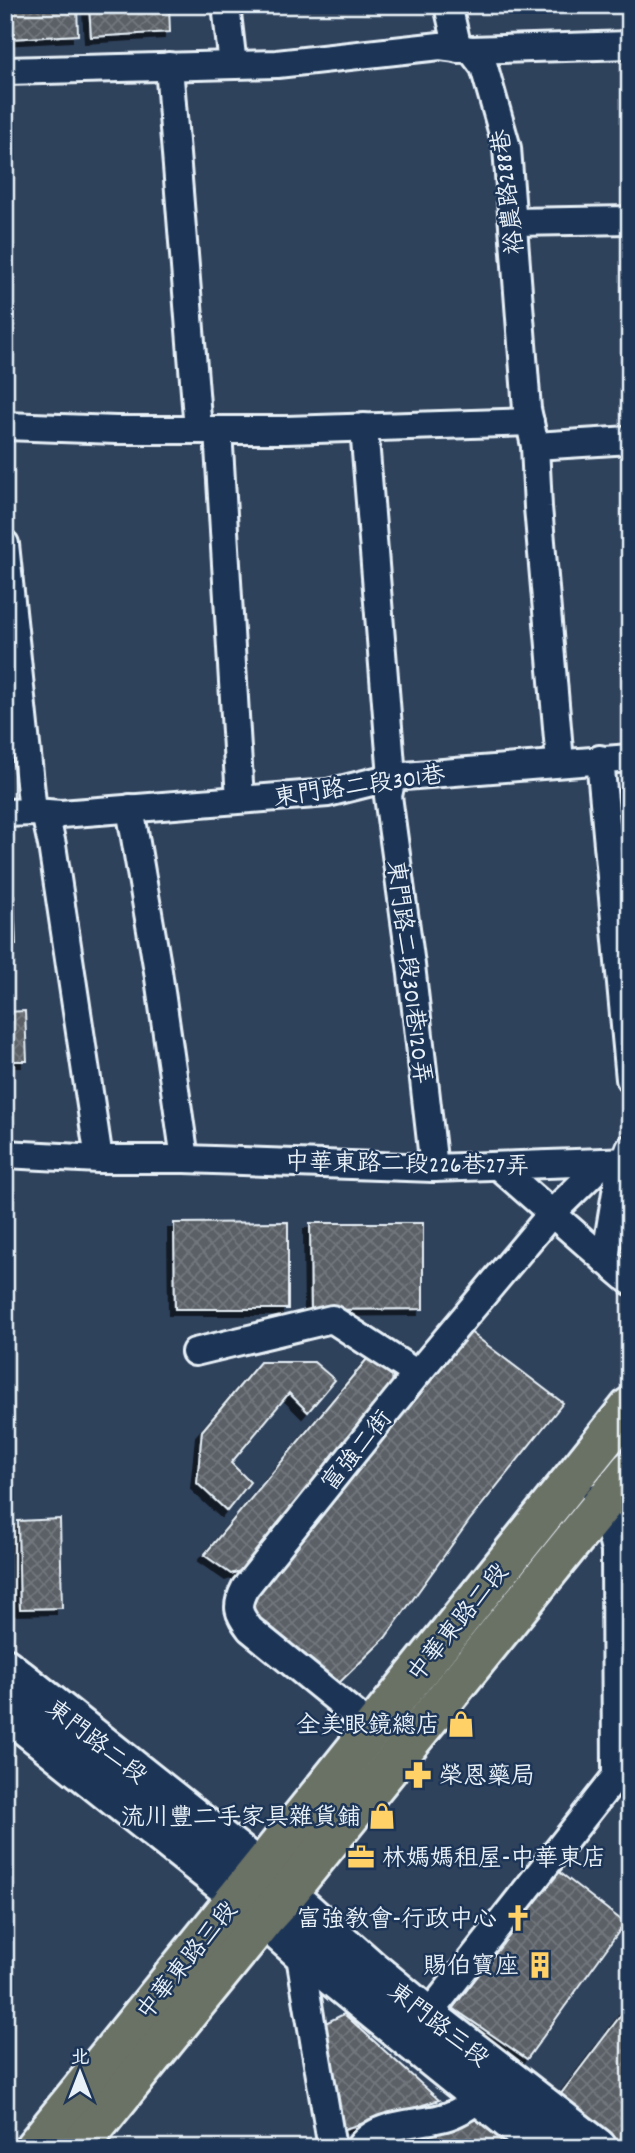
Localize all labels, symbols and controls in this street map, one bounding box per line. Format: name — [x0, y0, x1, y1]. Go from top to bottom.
street label: 裕農路288巷 — [485, 127, 535, 256]
street label: 東門路二段301巷 — [271, 759, 447, 817]
street label: 東門路二段301巷120弄 — [376, 858, 438, 1087]
street label: 中華東路二段226巷27弄 — [284, 1147, 529, 1185]
street label: 富強二街 — [315, 1404, 402, 1500]
street label: 中華東路二段 — [401, 1557, 518, 1691]
street label: 東門路二段 — [37, 1693, 153, 1794]
shop icon: 全美眼鏡總店 — [446, 1709, 476, 1739]
place label: 全美眼鏡總店 — [296, 1710, 440, 1744]
pharmacy icon: 榮恩藥局 — [403, 1760, 433, 1790]
place label: 榮恩藥局 — [439, 1761, 535, 1795]
shop icon: 流川豐二手家具雜貨鋪 — [367, 1801, 397, 1831]
place label: 流川豐二手家具雜貨鋪 — [121, 1802, 361, 1836]
office icon: 林媽媽租屋-中華東店 — [346, 1842, 376, 1872]
place label: 林媽媽租屋-中華東店 — [382, 1843, 606, 1877]
street label: 中華東路三段 — [130, 1895, 247, 2029]
church icon: 富強教會-行政中心 — [503, 1903, 533, 1933]
place label: 富強教會-行政中心 — [297, 1904, 497, 1938]
building icon: 賜伯寶座 — [525, 1950, 555, 1980]
place label: 賜伯寶座 — [423, 1951, 519, 1985]
street label: 東門路三段 — [379, 1976, 495, 2077]
north arrow — [46, 2038, 116, 2108]
text: 北 — [70, 2046, 90, 2073]

